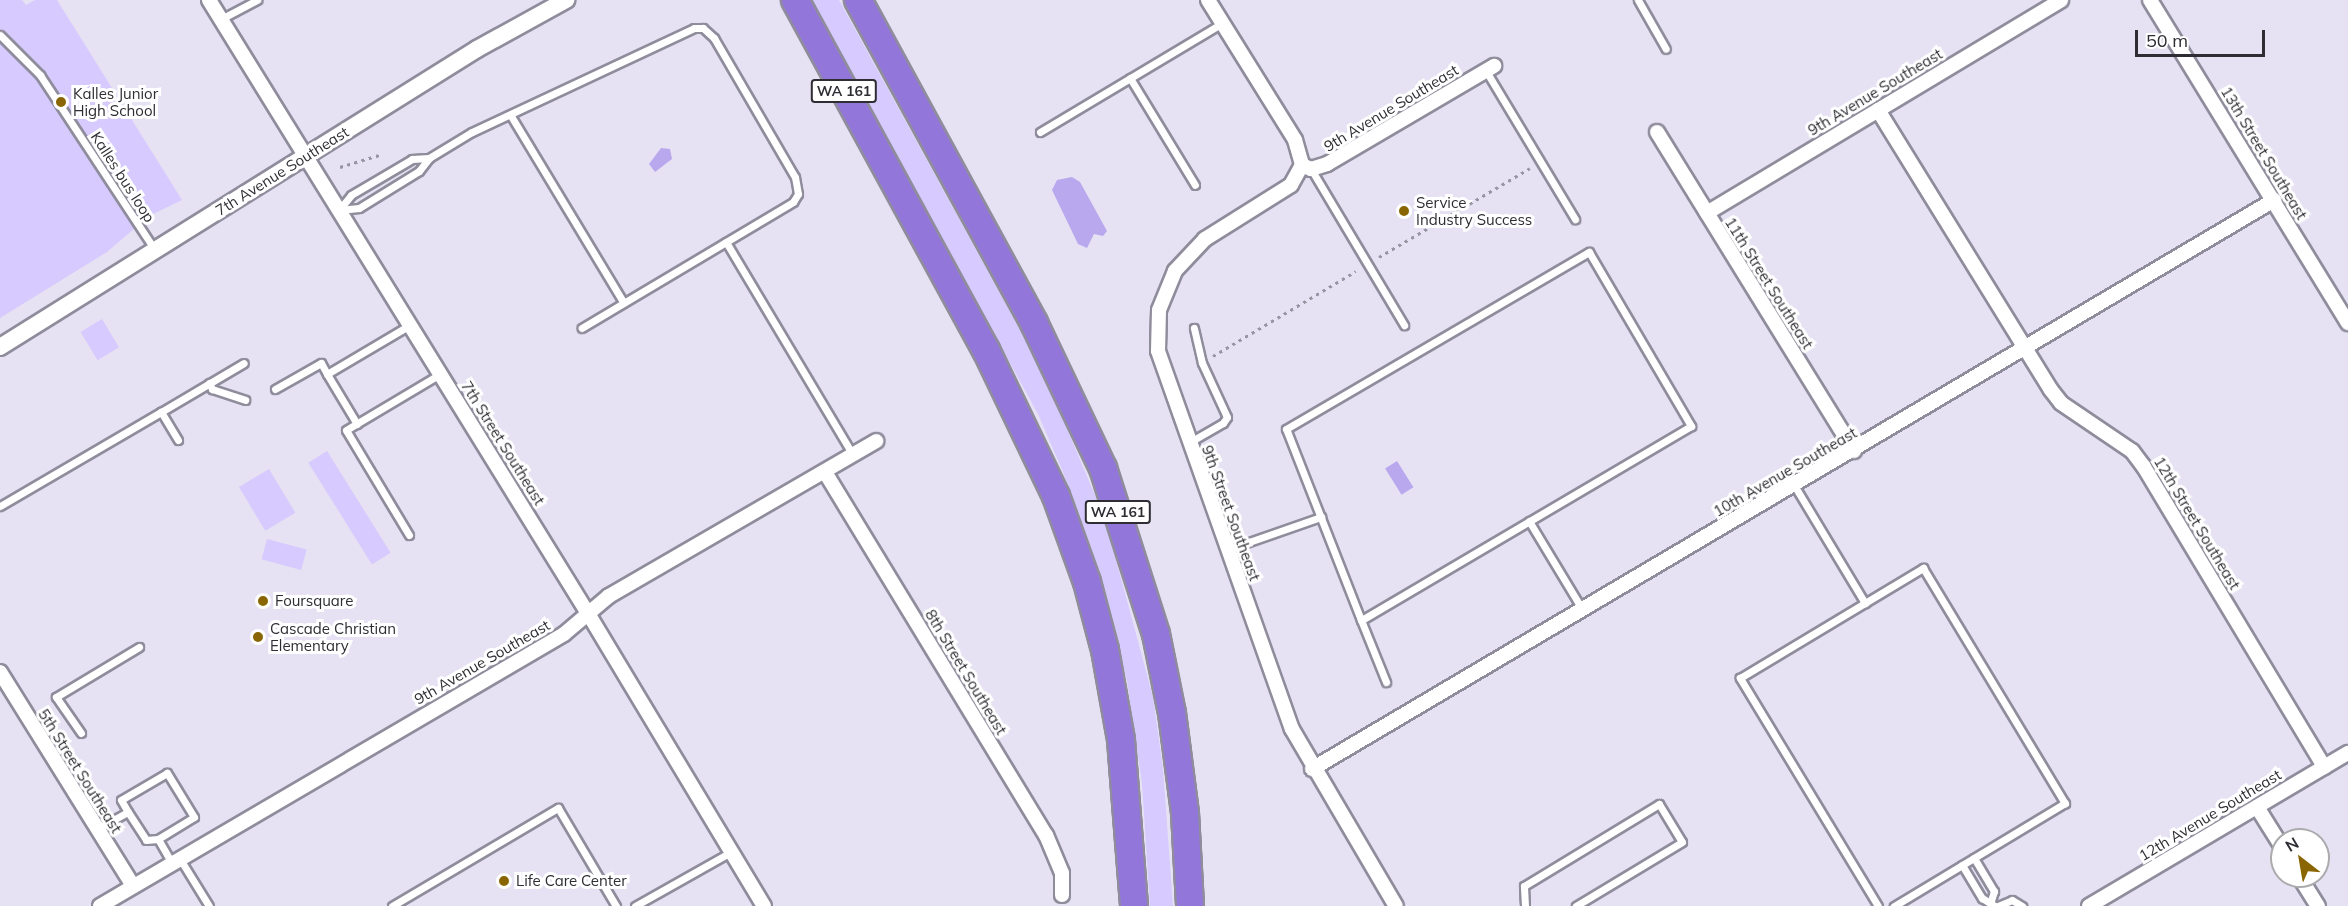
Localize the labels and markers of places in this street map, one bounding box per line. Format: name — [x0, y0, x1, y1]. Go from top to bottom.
place label: Kalles Junior High School — [73, 84, 158, 119]
marker: Kalles Junior High School — [54, 95, 68, 109]
place label: Service Industry Success — [1416, 193, 1532, 228]
marker: Service Industry Success — [1397, 204, 1411, 218]
place label: Foursquare — [275, 592, 353, 610]
marker: Foursquare — [256, 594, 270, 608]
place label: Cascade Christian Elementary — [270, 619, 396, 654]
marker: Cascade Christian Elementary — [251, 630, 265, 644]
place label: Life Care Center — [516, 872, 627, 890]
marker: Life Care Center — [497, 874, 511, 888]

